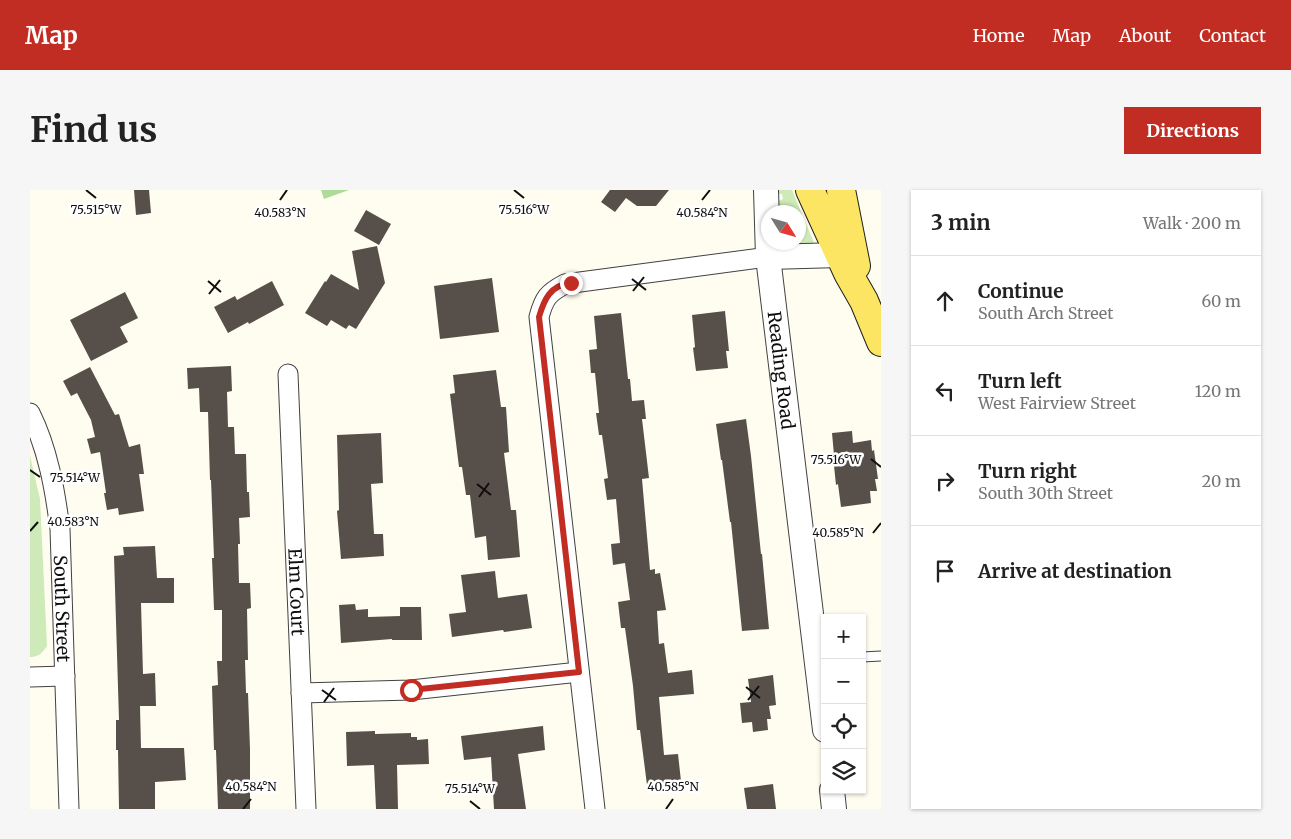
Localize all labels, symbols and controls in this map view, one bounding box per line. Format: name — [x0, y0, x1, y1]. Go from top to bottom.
text: Map — [25, 20, 78, 51]
text: Home — [973, 24, 1025, 47]
text: Map — [1053, 24, 1091, 47]
text: About — [1119, 24, 1171, 47]
text: Contact — [1199, 24, 1266, 47]
button: Directions — [1124, 107, 1261, 154]
text: Find us — [30, 108, 157, 152]
text: 75.515°W — [70, 202, 123, 217]
text: 75.516°W — [499, 202, 550, 217]
text: 40.583°N — [254, 205, 306, 220]
text: 40.584°N — [676, 205, 728, 220]
north arrow — [761, 205, 806, 250]
text: 3 min — [931, 209, 990, 236]
text: Walk · 200 m — [1143, 213, 1241, 233]
route end — [560, 272, 583, 295]
text: Continue — [978, 279, 1064, 303]
icon: ahead — [931, 287, 959, 315]
text: 60 m — [1201, 291, 1241, 311]
text: South Arch Street — [978, 303, 1113, 323]
street label: Reading Road — [763, 310, 800, 431]
text: Turn left — [978, 369, 1062, 393]
icon: left — [931, 377, 959, 405]
text: 120 m — [1195, 381, 1241, 401]
text: West Fairview Street — [978, 393, 1136, 413]
text: 75.516°W — [811, 452, 862, 467]
text: Turn right — [978, 459, 1077, 483]
icon: right — [931, 467, 959, 495]
text: 75.514°W — [50, 470, 101, 485]
text: 20 m — [1202, 471, 1241, 491]
text: South 30th Street — [978, 483, 1113, 503]
text: 40.583°N — [47, 514, 99, 529]
text: 40.585°N — [812, 525, 864, 540]
street label: Elm Court — [284, 547, 310, 636]
street label: South Street — [49, 555, 76, 663]
icon: arrive — [931, 557, 959, 585]
text: Arrive at destination — [978, 559, 1172, 583]
map controls — [821, 614, 866, 794]
button: + — [821, 614, 866, 659]
button: − — [821, 659, 866, 704]
route start — [400, 679, 423, 702]
button: locate — [821, 704, 866, 749]
button: layers — [821, 749, 866, 794]
text: 40.584°N — [225, 779, 277, 794]
text: 40.585°N — [647, 779, 699, 794]
text: 75.514°W — [445, 781, 496, 796]

